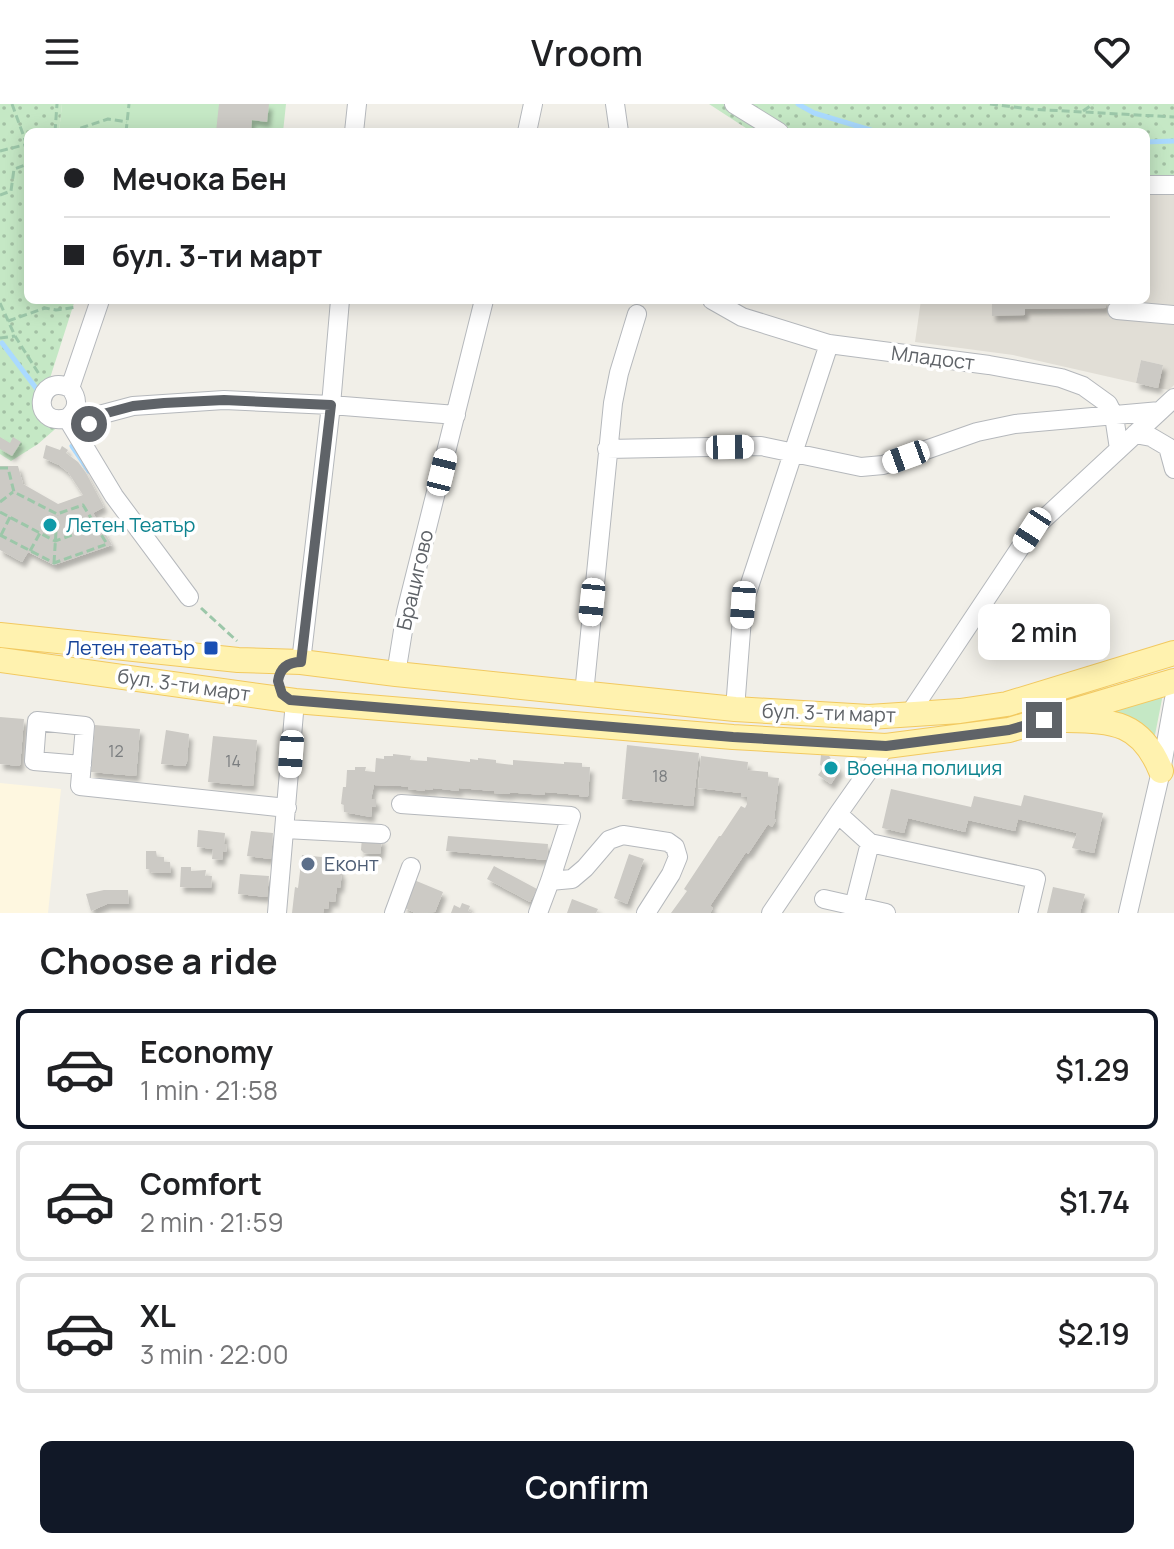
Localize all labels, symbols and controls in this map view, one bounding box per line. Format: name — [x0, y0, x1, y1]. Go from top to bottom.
text: Vroom — [531, 28, 643, 77]
icon: menu — [40, 30, 84, 74]
icon: heart — [1090, 30, 1134, 74]
text: Мечока Бен — [112, 158, 287, 199]
text: бул. 3-ти март — [112, 235, 322, 276]
street label: Младост — [890, 339, 976, 376]
route start — [71, 406, 107, 442]
car — [706, 435, 754, 459]
car — [879, 438, 933, 476]
car — [425, 446, 459, 498]
car — [1009, 503, 1055, 557]
place label: Летен Театър — [66, 511, 196, 538]
marker: Летен Театър — [41, 516, 59, 534]
street label: Брацигово — [390, 527, 439, 633]
car — [578, 577, 606, 627]
car — [729, 580, 757, 630]
callout: 2 min — [978, 604, 1110, 660]
text: 2 min — [1011, 614, 1077, 650]
place label: Летен театър — [66, 634, 195, 661]
marker: Летен театър — [202, 639, 220, 657]
street label: бул. 3-ти март — [116, 662, 252, 707]
street label: бул. 3-ти март — [762, 697, 896, 728]
route end — [1026, 702, 1062, 738]
car — [277, 729, 305, 779]
house number: 12 — [108, 740, 124, 762]
house number: 14 — [225, 750, 241, 772]
place label: Военна полиция — [847, 754, 1002, 781]
marker: Военна полиция — [822, 759, 840, 777]
house number: 18 — [652, 765, 668, 787]
place label: Еконт — [324, 850, 379, 877]
marker: Еконт — [299, 855, 317, 873]
text: Choose a ride — [40, 936, 278, 985]
text: Economy — [140, 1031, 273, 1072]
icon: car — [44, 1033, 116, 1105]
text: $1.29 — [1055, 1049, 1130, 1090]
text: 1 min · 21:58 — [140, 1072, 278, 1108]
text: Comfort — [140, 1163, 262, 1204]
icon: car — [44, 1165, 116, 1237]
text: $1.74 — [1059, 1181, 1130, 1222]
text: 2 min · 21:59 — [140, 1204, 284, 1240]
text: XL — [140, 1295, 176, 1336]
icon: car — [44, 1297, 116, 1369]
text: $2.19 — [1058, 1313, 1130, 1354]
text: 3 min · 22:00 — [140, 1336, 289, 1372]
button: Confirm — [40, 1441, 1134, 1533]

